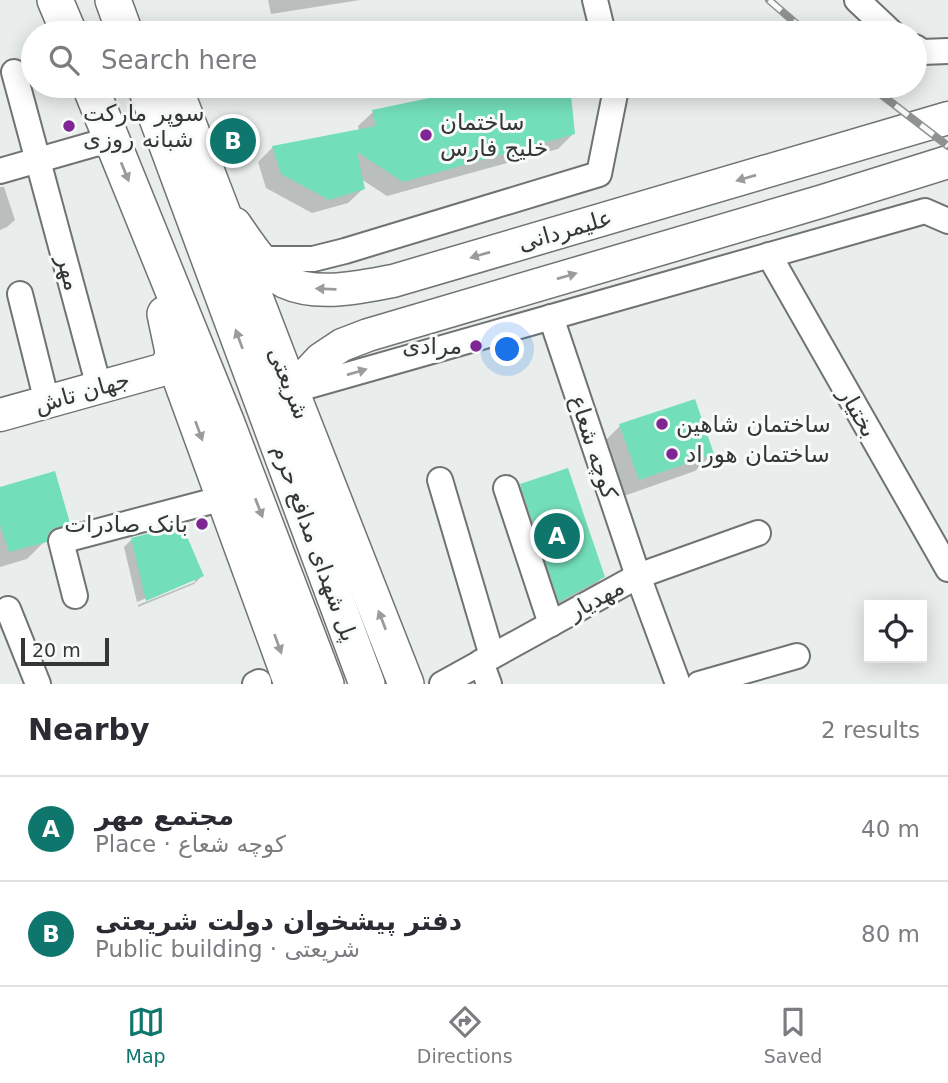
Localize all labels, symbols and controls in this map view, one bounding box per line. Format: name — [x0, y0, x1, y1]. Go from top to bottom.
search box — [21, 21, 927, 98]
icon: search — [45, 41, 83, 79]
text: Search here — [101, 45, 257, 75]
place label: سوپر مارکت شبانه روزی — [83, 100, 205, 153]
place label: ساختمان خلیج فارس — [440, 109, 548, 162]
pin: B — [210, 115, 256, 167]
marker: سوپر مارکت شبانه روزی — [61, 118, 77, 134]
marker: ساختمان خلیج فارس — [418, 127, 434, 143]
one-way arrow — [119, 161, 130, 182]
one-way arrow — [735, 173, 756, 183]
street label: علیمردانی — [515, 204, 615, 257]
street label: مهر — [51, 251, 86, 294]
one-way arrow — [469, 251, 490, 261]
one-way arrow — [556, 270, 577, 280]
one-way arrow — [315, 284, 337, 295]
one-way arrow — [234, 328, 245, 349]
your location — [490, 332, 524, 366]
place label: مرادی — [402, 333, 462, 360]
marker: مرادی — [468, 338, 484, 354]
street label: شریعتی — [262, 343, 315, 423]
street label: جهان تاش — [32, 366, 133, 419]
one-way arrow — [346, 366, 368, 377]
street label: بختیار — [832, 382, 883, 442]
street label: کوچه شعاع — [564, 392, 623, 503]
place label: ساختمان شاهین — [676, 411, 831, 438]
marker: ساختمان شاهین — [654, 416, 670, 432]
one-way arrow — [194, 420, 205, 441]
street label: پل شهدای مدافع حرم — [266, 441, 363, 645]
place label: ساختمان هوراد — [686, 441, 830, 468]
marker: ساختمان هوراد — [664, 446, 680, 462]
one-way arrow — [253, 497, 264, 518]
pin: A — [534, 510, 580, 562]
place label: بانک صادرات — [64, 511, 188, 538]
marker: بانک صادرات — [194, 516, 210, 532]
street label: مهدیار — [563, 573, 629, 626]
map controls — [864, 600, 927, 663]
button: locate — [864, 600, 927, 663]
one-way arrow — [376, 610, 387, 631]
one-way arrow — [273, 634, 284, 655]
scale bar — [21, 635, 108, 667]
text: 20 m — [32, 639, 81, 661]
text: Nearby — [28, 712, 150, 747]
text: 2 results — [821, 717, 920, 743]
text: مجتمع مهر — [95, 801, 234, 831]
text: A — [42, 816, 60, 842]
text: 40 m — [861, 816, 920, 842]
text: Place · کوچه شعاع — [95, 831, 286, 857]
text: دفتر پیشخوان دولت شریعتی — [95, 906, 462, 936]
text: B — [42, 921, 60, 947]
text: 80 m — [861, 921, 920, 947]
text: Public building · شریعتی — [95, 936, 360, 962]
tab: Map — [126, 1003, 166, 1067]
tab: Directions — [417, 1003, 513, 1067]
tab: Saved — [764, 1003, 822, 1067]

